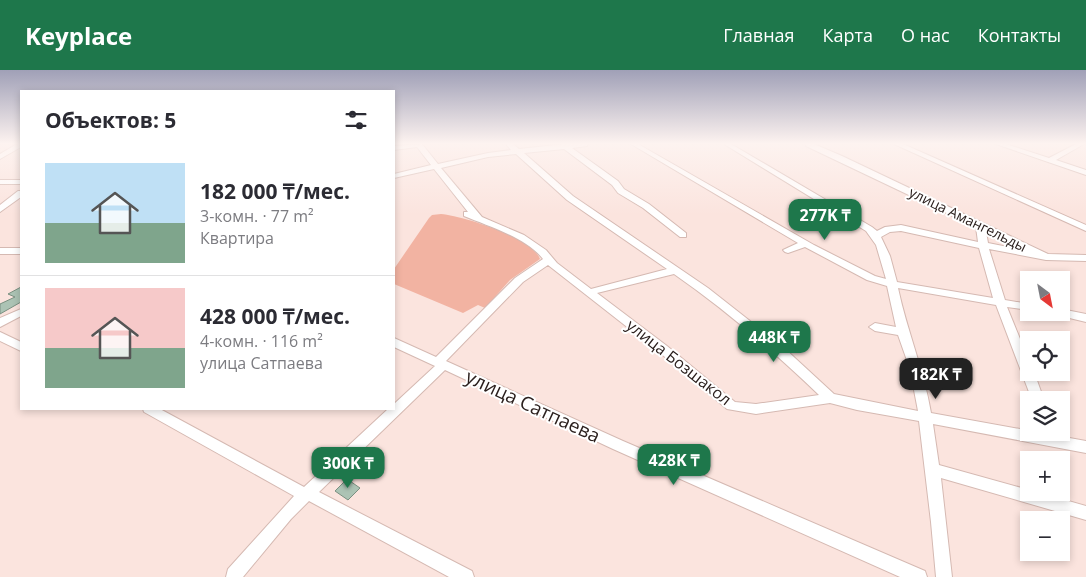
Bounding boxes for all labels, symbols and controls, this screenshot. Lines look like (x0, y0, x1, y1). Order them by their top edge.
text: Keyplace (25, 19, 132, 52)
text: Главная (723, 23, 795, 47)
text: Карта (823, 23, 873, 47)
text: О нас (901, 23, 950, 47)
text: Контакты (978, 23, 1061, 47)
text: Объектов: 5 (45, 106, 176, 134)
icon: filters (342, 106, 370, 134)
text: 182 000 ₸/мес. (200, 177, 350, 205)
street label: улица Амангельды (906, 182, 1030, 256)
icon: home (85, 183, 145, 243)
pin: 277K ₸ (784, 198, 866, 241)
text: 277K ₸ (800, 204, 850, 226)
text: 3-комн. · 77 m² (200, 205, 314, 227)
text: Квартира (200, 227, 274, 249)
north arrow (1020, 271, 1070, 321)
map controls (1020, 271, 1070, 561)
text: 428 000 ₸/мес. (200, 302, 350, 330)
icon: home (85, 308, 145, 368)
street label: улица Бозшакол (622, 314, 736, 410)
pin: 448K ₸ (733, 320, 815, 363)
text: 448K ₸ (749, 326, 799, 348)
text: 4-комн. · 116 m² (200, 330, 323, 352)
button: locate (1020, 331, 1070, 381)
text: улица Сатпаева (200, 352, 323, 374)
pin: 182K ₸ (895, 358, 977, 400)
street label: улица Сатпаева (461, 363, 605, 449)
text: 182K ₸ (911, 363, 961, 385)
button: layers (1020, 391, 1070, 441)
pin: 428K ₸ (633, 444, 715, 486)
pin: 300K ₸ (307, 446, 389, 489)
text: 428K ₸ (649, 449, 699, 471)
button: + (1020, 451, 1070, 501)
text: 300K ₸ (323, 452, 373, 474)
button: − (1020, 511, 1070, 561)

